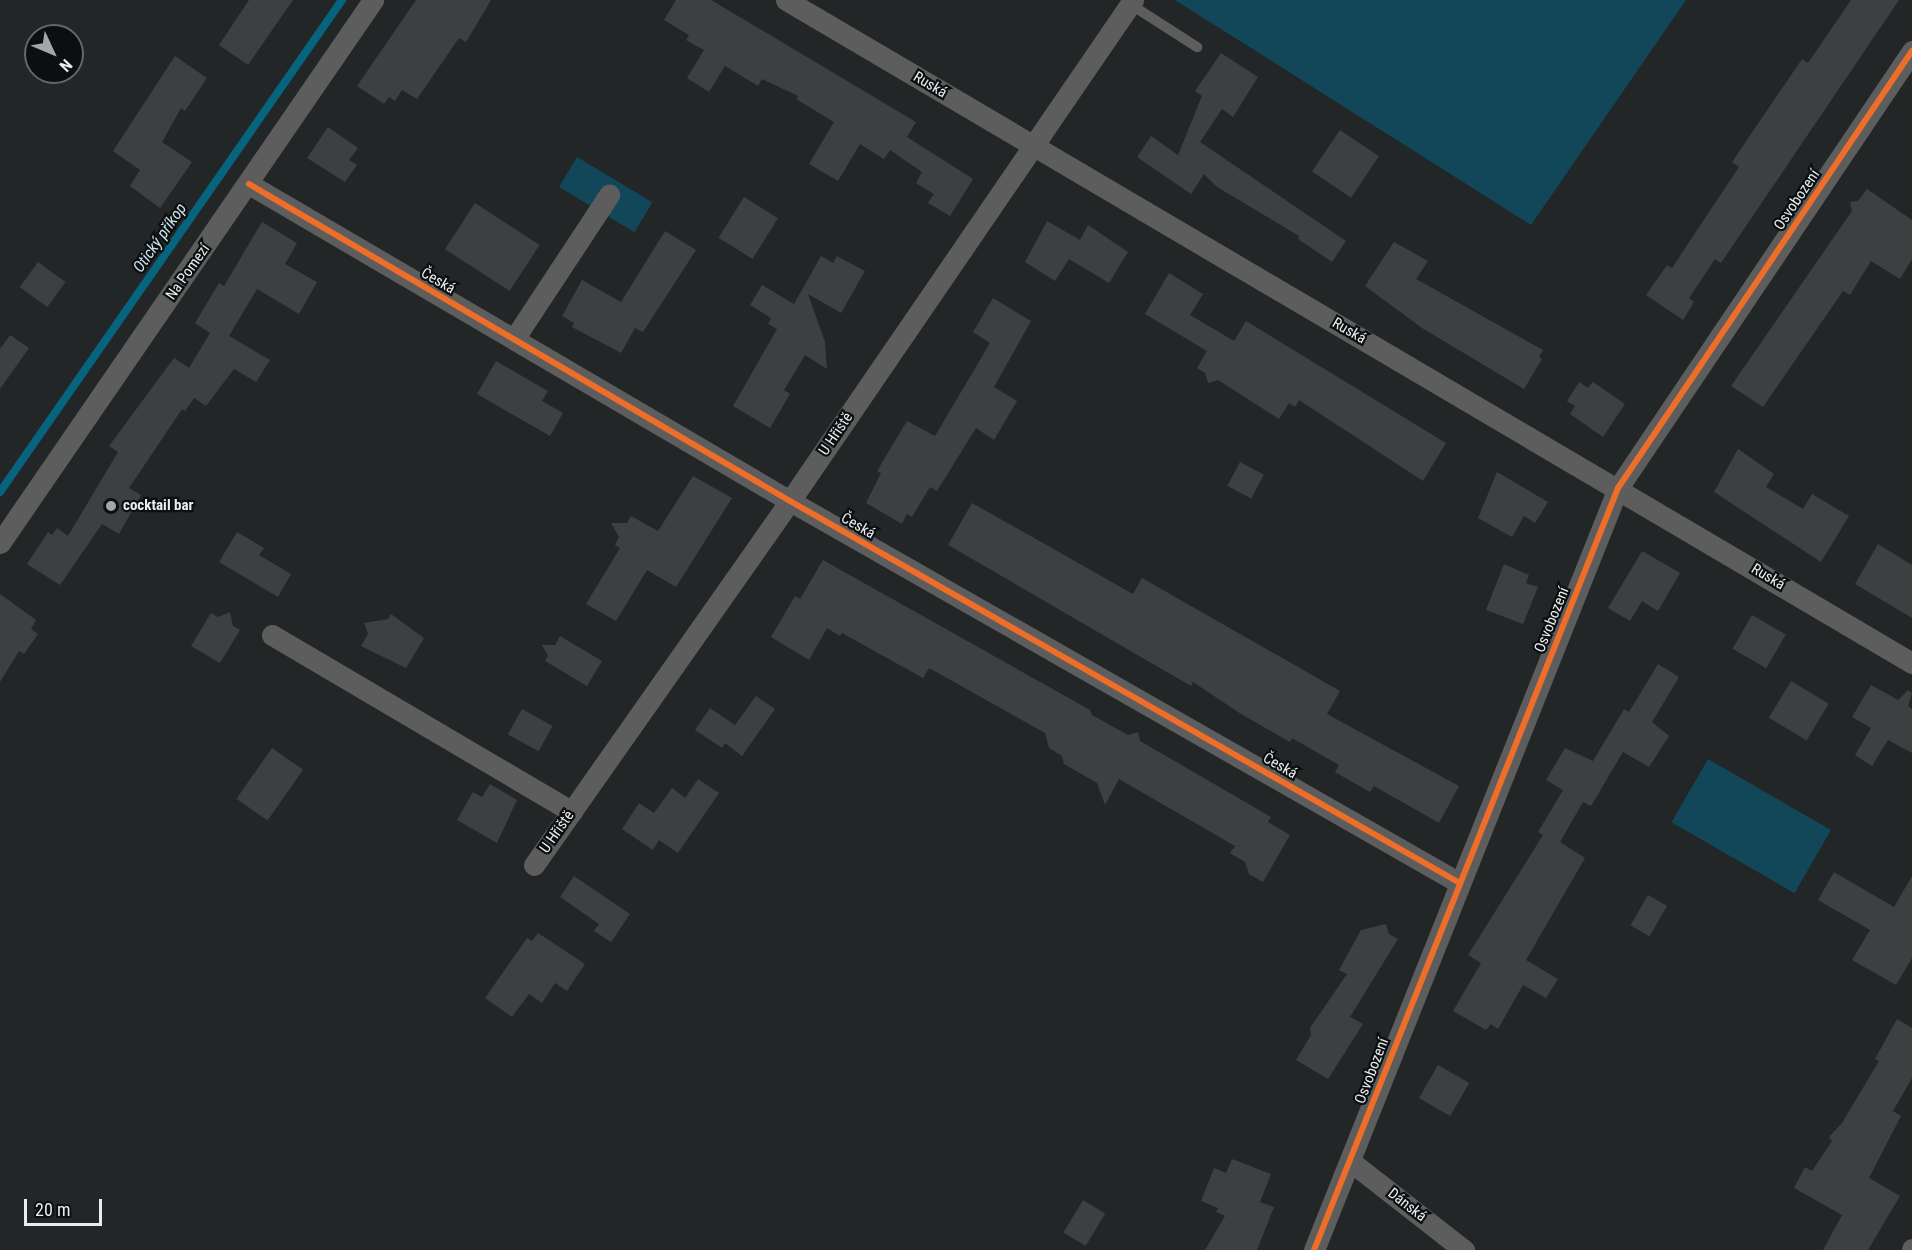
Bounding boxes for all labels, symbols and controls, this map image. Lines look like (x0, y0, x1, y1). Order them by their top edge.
north arrow (24, 24, 84, 84)
text: N (56, 55, 76, 76)
street label: Ruská (910, 68, 950, 102)
street label: Osvobození (1770, 166, 1824, 234)
water label: Otický příkop (129, 200, 191, 276)
street label: Na Pomezí (162, 241, 214, 303)
street label: Česká (418, 264, 458, 298)
street label: Ruská (1329, 314, 1369, 348)
street label: U Hřiště (815, 409, 857, 459)
place label: cocktail bar (123, 497, 194, 515)
marker: cocktail bar (104, 499, 118, 513)
street label: Česká (838, 509, 878, 543)
street label: Ruská (1748, 560, 1788, 594)
street label: Osvobození (1531, 585, 1573, 655)
street label: Česká (1260, 749, 1300, 783)
street label: U Hřiště (536, 807, 578, 857)
street label: Osvobození (1351, 1036, 1393, 1106)
street label: Dánská (1384, 1184, 1430, 1226)
scale bar (27, 1187, 105, 1225)
text: 20 m (35, 1199, 70, 1220)

